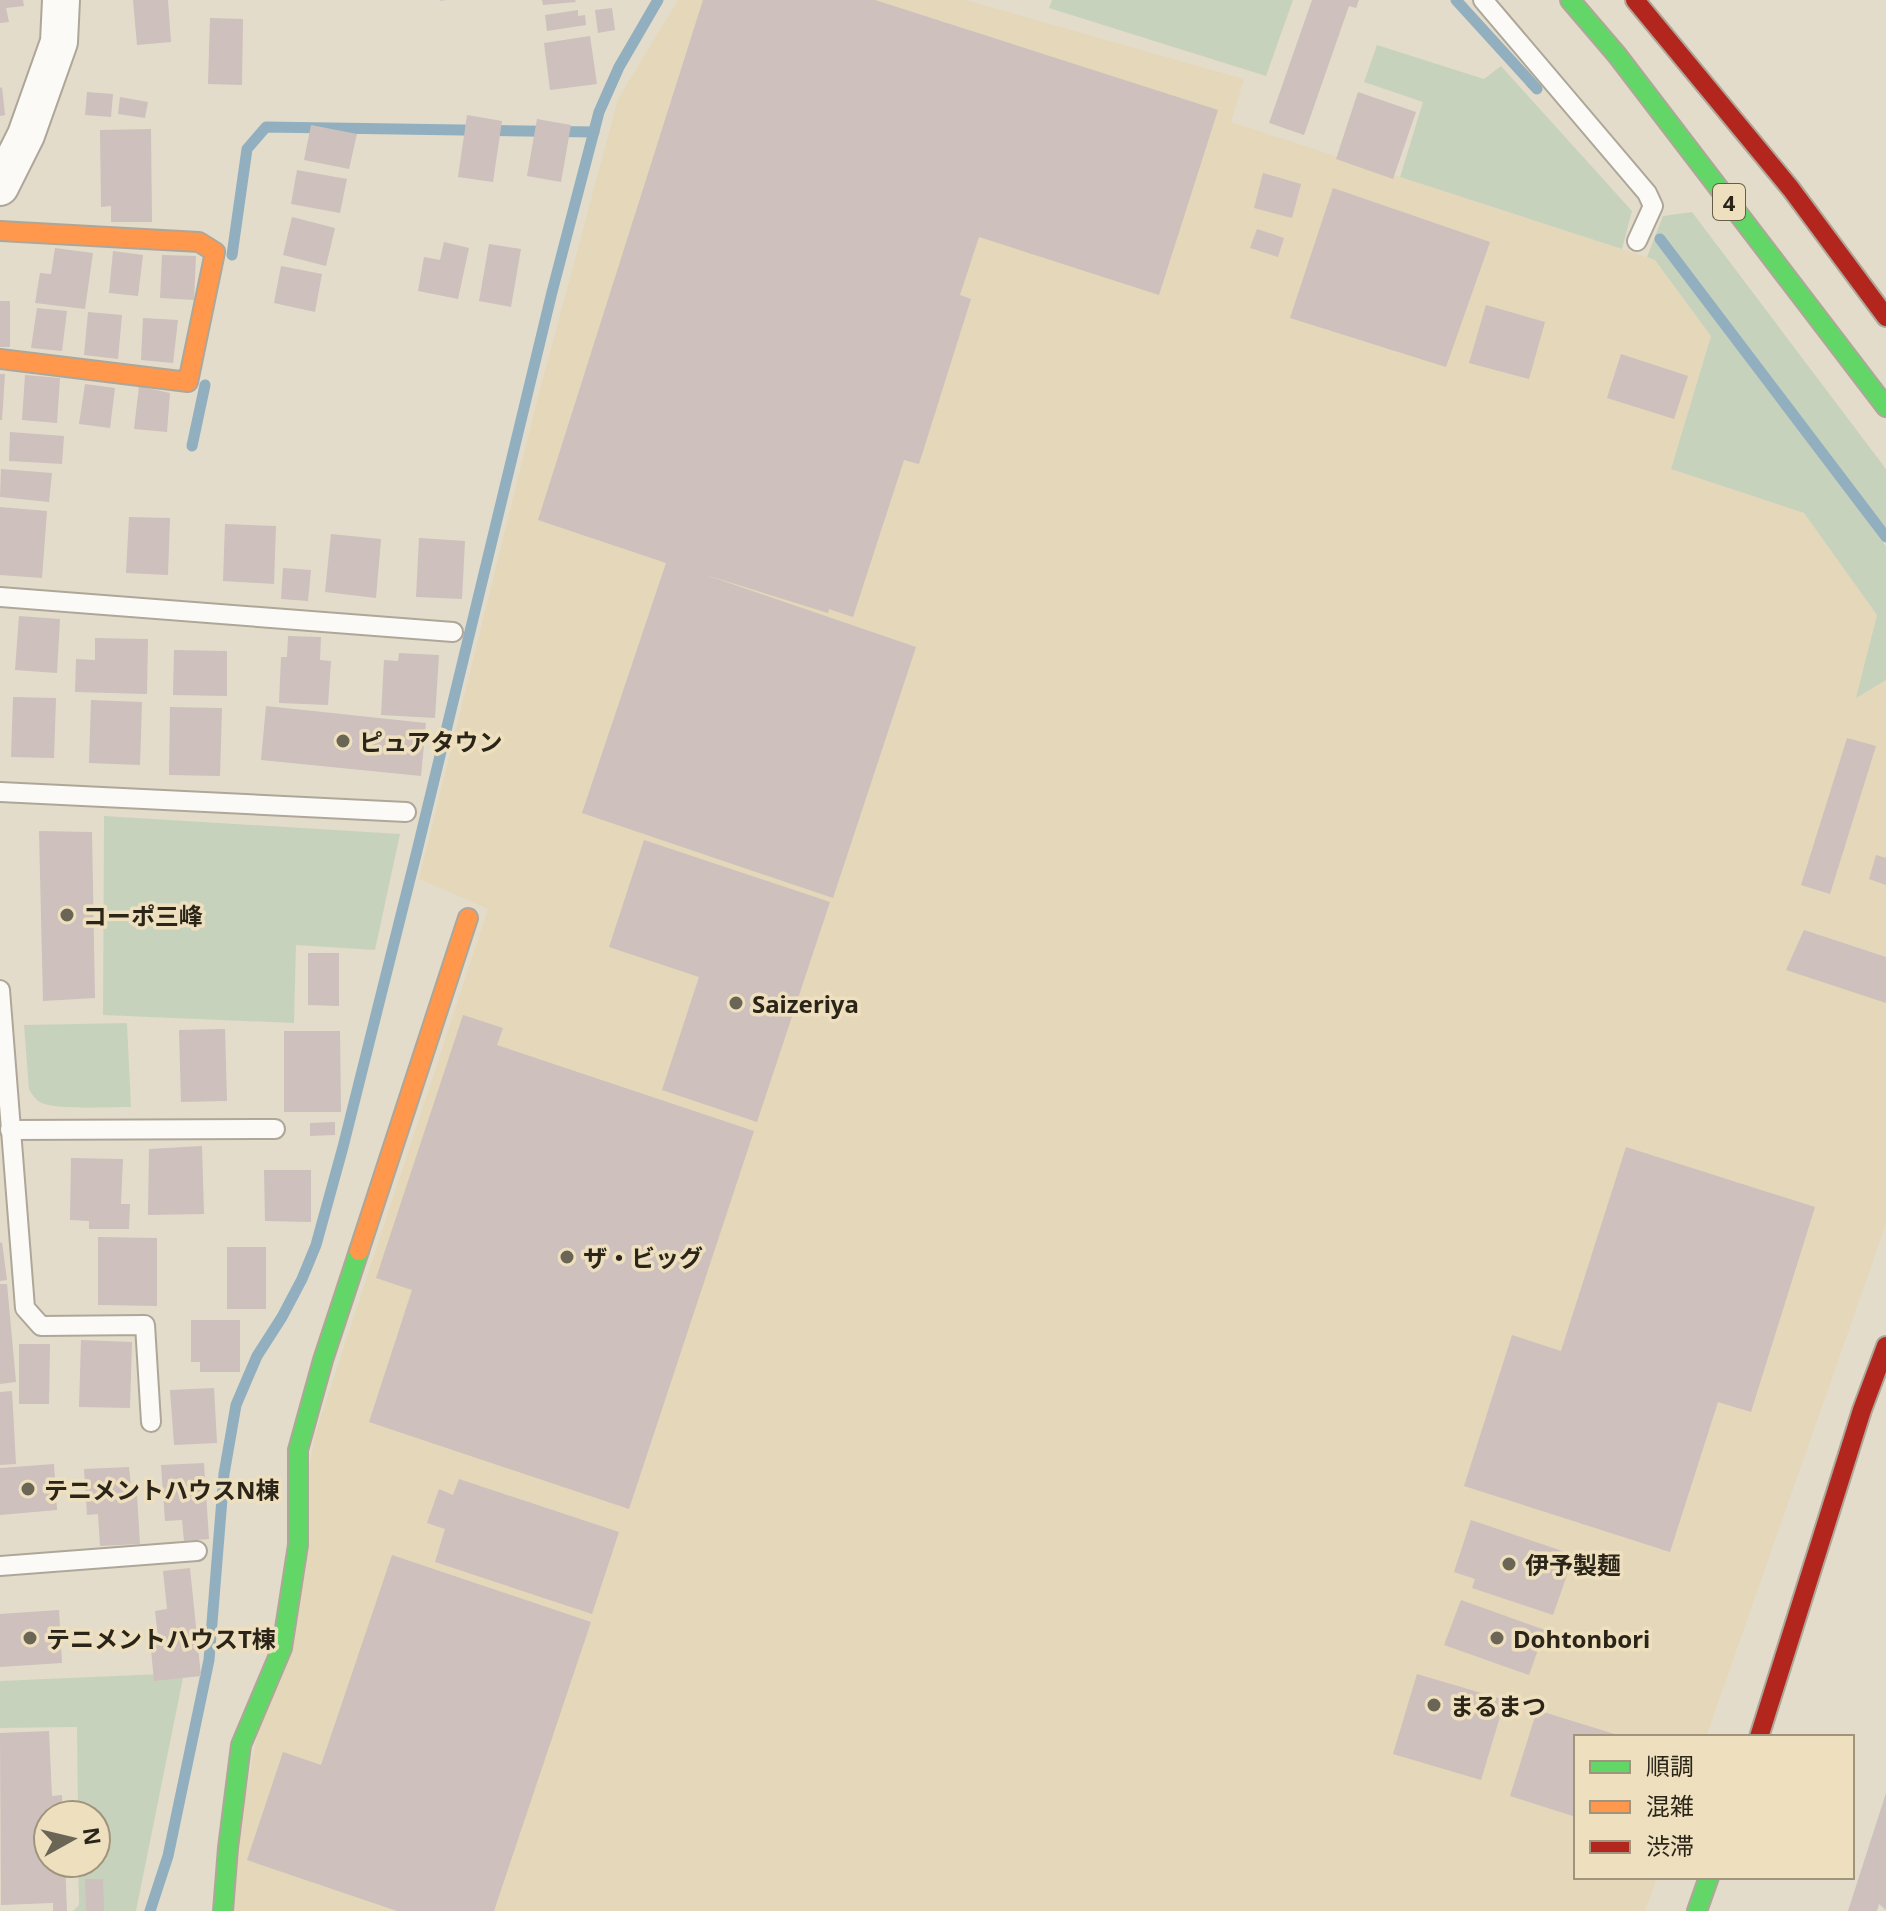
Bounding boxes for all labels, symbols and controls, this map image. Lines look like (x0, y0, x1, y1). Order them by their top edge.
road number: 4 (1713, 184, 1745, 220)
place label: ピュアタウン (359, 725, 503, 758)
marker: ピュアタウン (334, 732, 352, 750)
place label: コーポ三峰 (83, 899, 203, 932)
marker: コーポ三峰 (58, 906, 76, 924)
place label: Saizeriya (752, 987, 859, 1020)
marker: Saizeriya (727, 994, 745, 1012)
place label: ザ・ビッグ (583, 1241, 703, 1274)
marker: ザ・ビッグ (558, 1248, 576, 1266)
place label: テニメントハウスN棟 (44, 1473, 280, 1506)
marker: テニメントハウスN棟 (19, 1480, 37, 1498)
place label: 伊予製麺 (1525, 1548, 1621, 1581)
marker: 伊予製麺 (1500, 1555, 1518, 1573)
place label: テニメントハウスT棟 (46, 1622, 276, 1655)
place label: Dohtonbori (1513, 1622, 1650, 1655)
marker: テニメントハウスT棟 (21, 1629, 39, 1647)
marker: Dohtonbori (1488, 1629, 1506, 1647)
place label: まるまつ (1450, 1689, 1546, 1722)
marker: まるまつ (1425, 1696, 1443, 1714)
legend (1574, 1735, 1854, 1879)
text: 順調 (1646, 1749, 1694, 1782)
text: 混雑 (1646, 1789, 1694, 1822)
north arrow (32, 1799, 112, 1879)
text: N (77, 1825, 109, 1847)
text: 渋滞 (1646, 1829, 1694, 1862)

